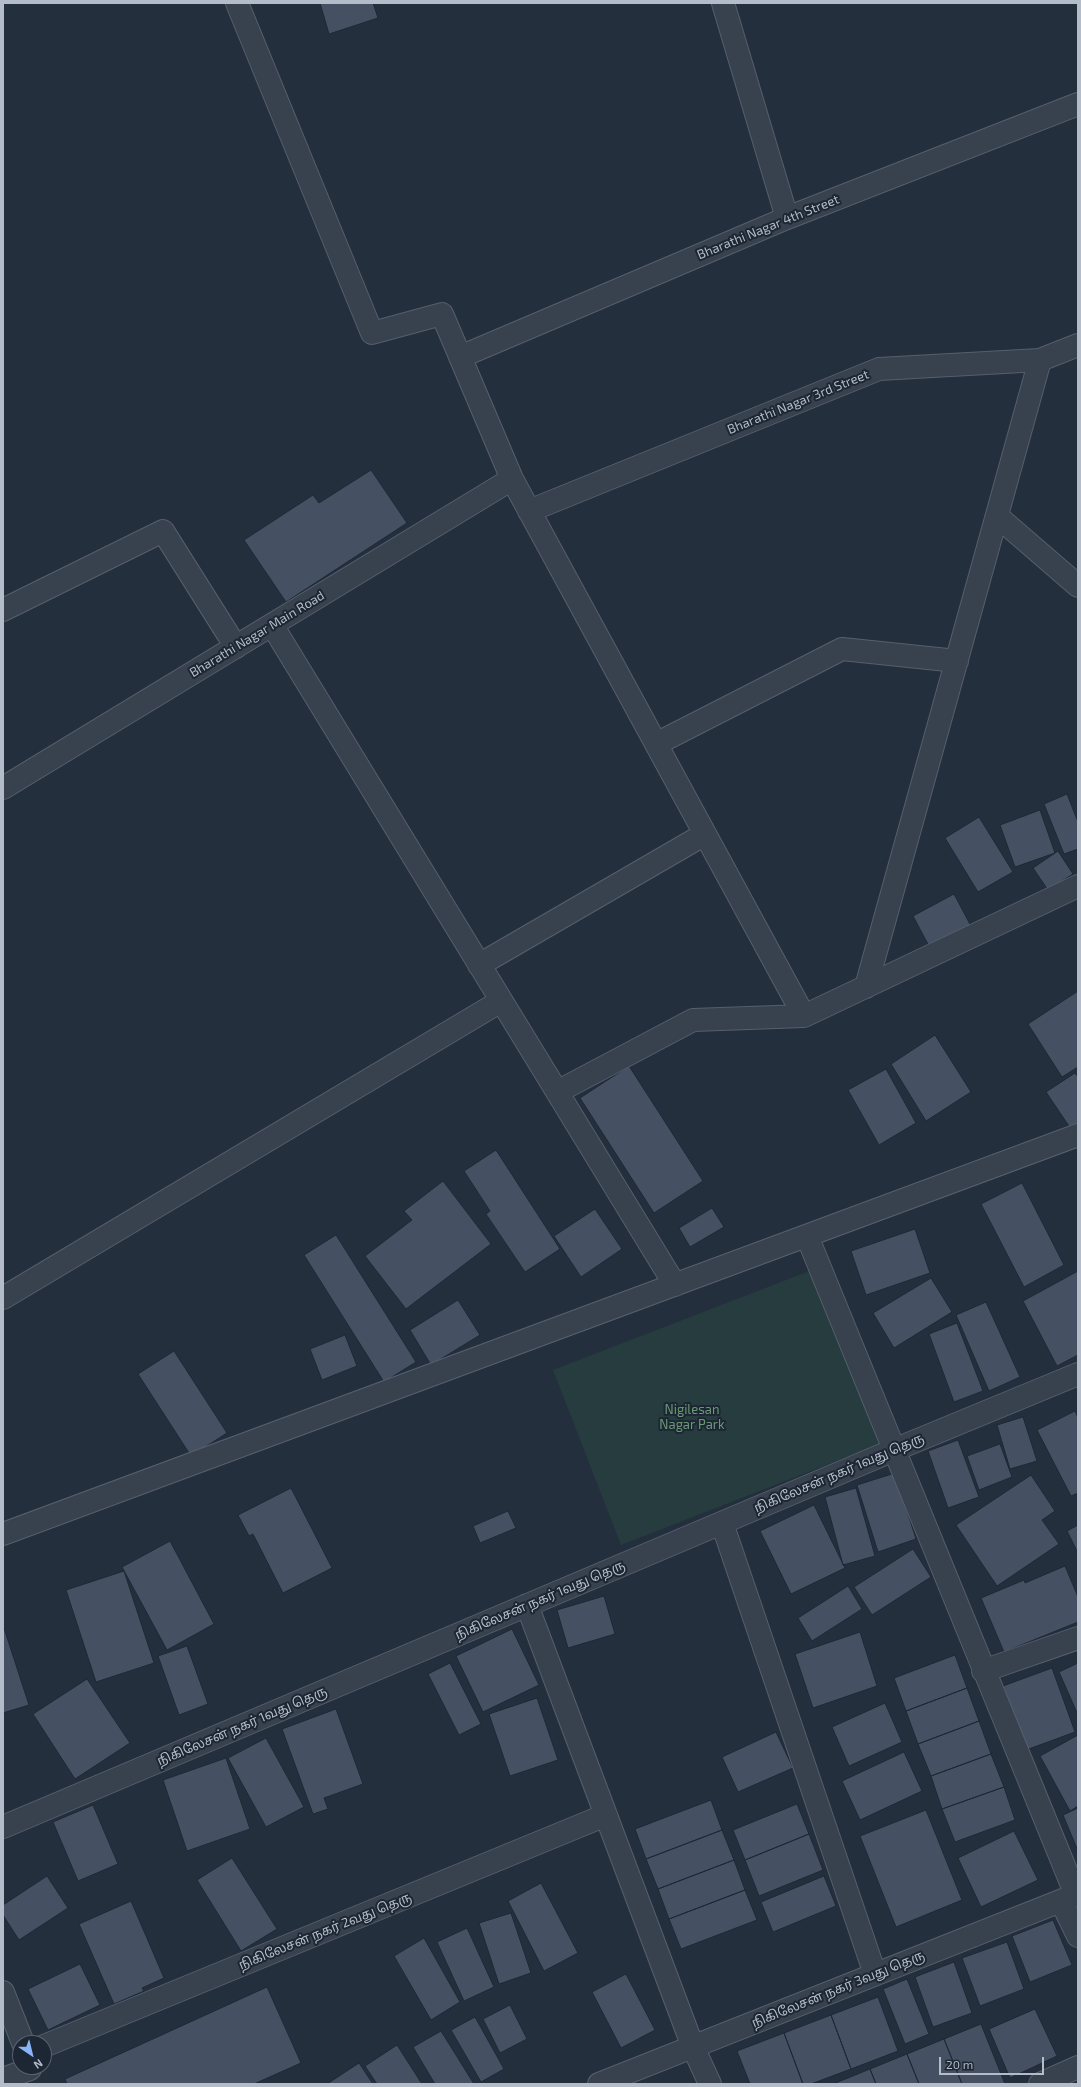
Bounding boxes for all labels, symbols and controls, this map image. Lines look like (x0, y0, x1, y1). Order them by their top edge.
street label: Bharathi Nagar 4th Street (695, 191, 841, 263)
street label: Bharathi Nagar 3rd Street (725, 366, 871, 438)
street label: Bharathi Nagar Main Road (187, 587, 327, 681)
park label: Nigilesan Nagar Park (659, 1402, 725, 1433)
street label: நிகிலேசன் நகர் 1வது தெரு (752, 1430, 926, 1516)
street label: நிகிலேசன் நகர் 1வது தெரு (453, 1557, 627, 1643)
street label: நிகிலேசன் நகர் 1வது தெரு (155, 1683, 329, 1769)
street label: நிகிலேசன் நகர் 2வது தெரு (236, 1889, 414, 1973)
street label: நிகிலேசன் நகர் 3வது தெரு (749, 1947, 927, 2031)
north arrow (12, 2035, 52, 2075)
scale bar (941, 2049, 1046, 2075)
text: N (32, 2057, 46, 2072)
text: 20 m (946, 2057, 973, 2071)

